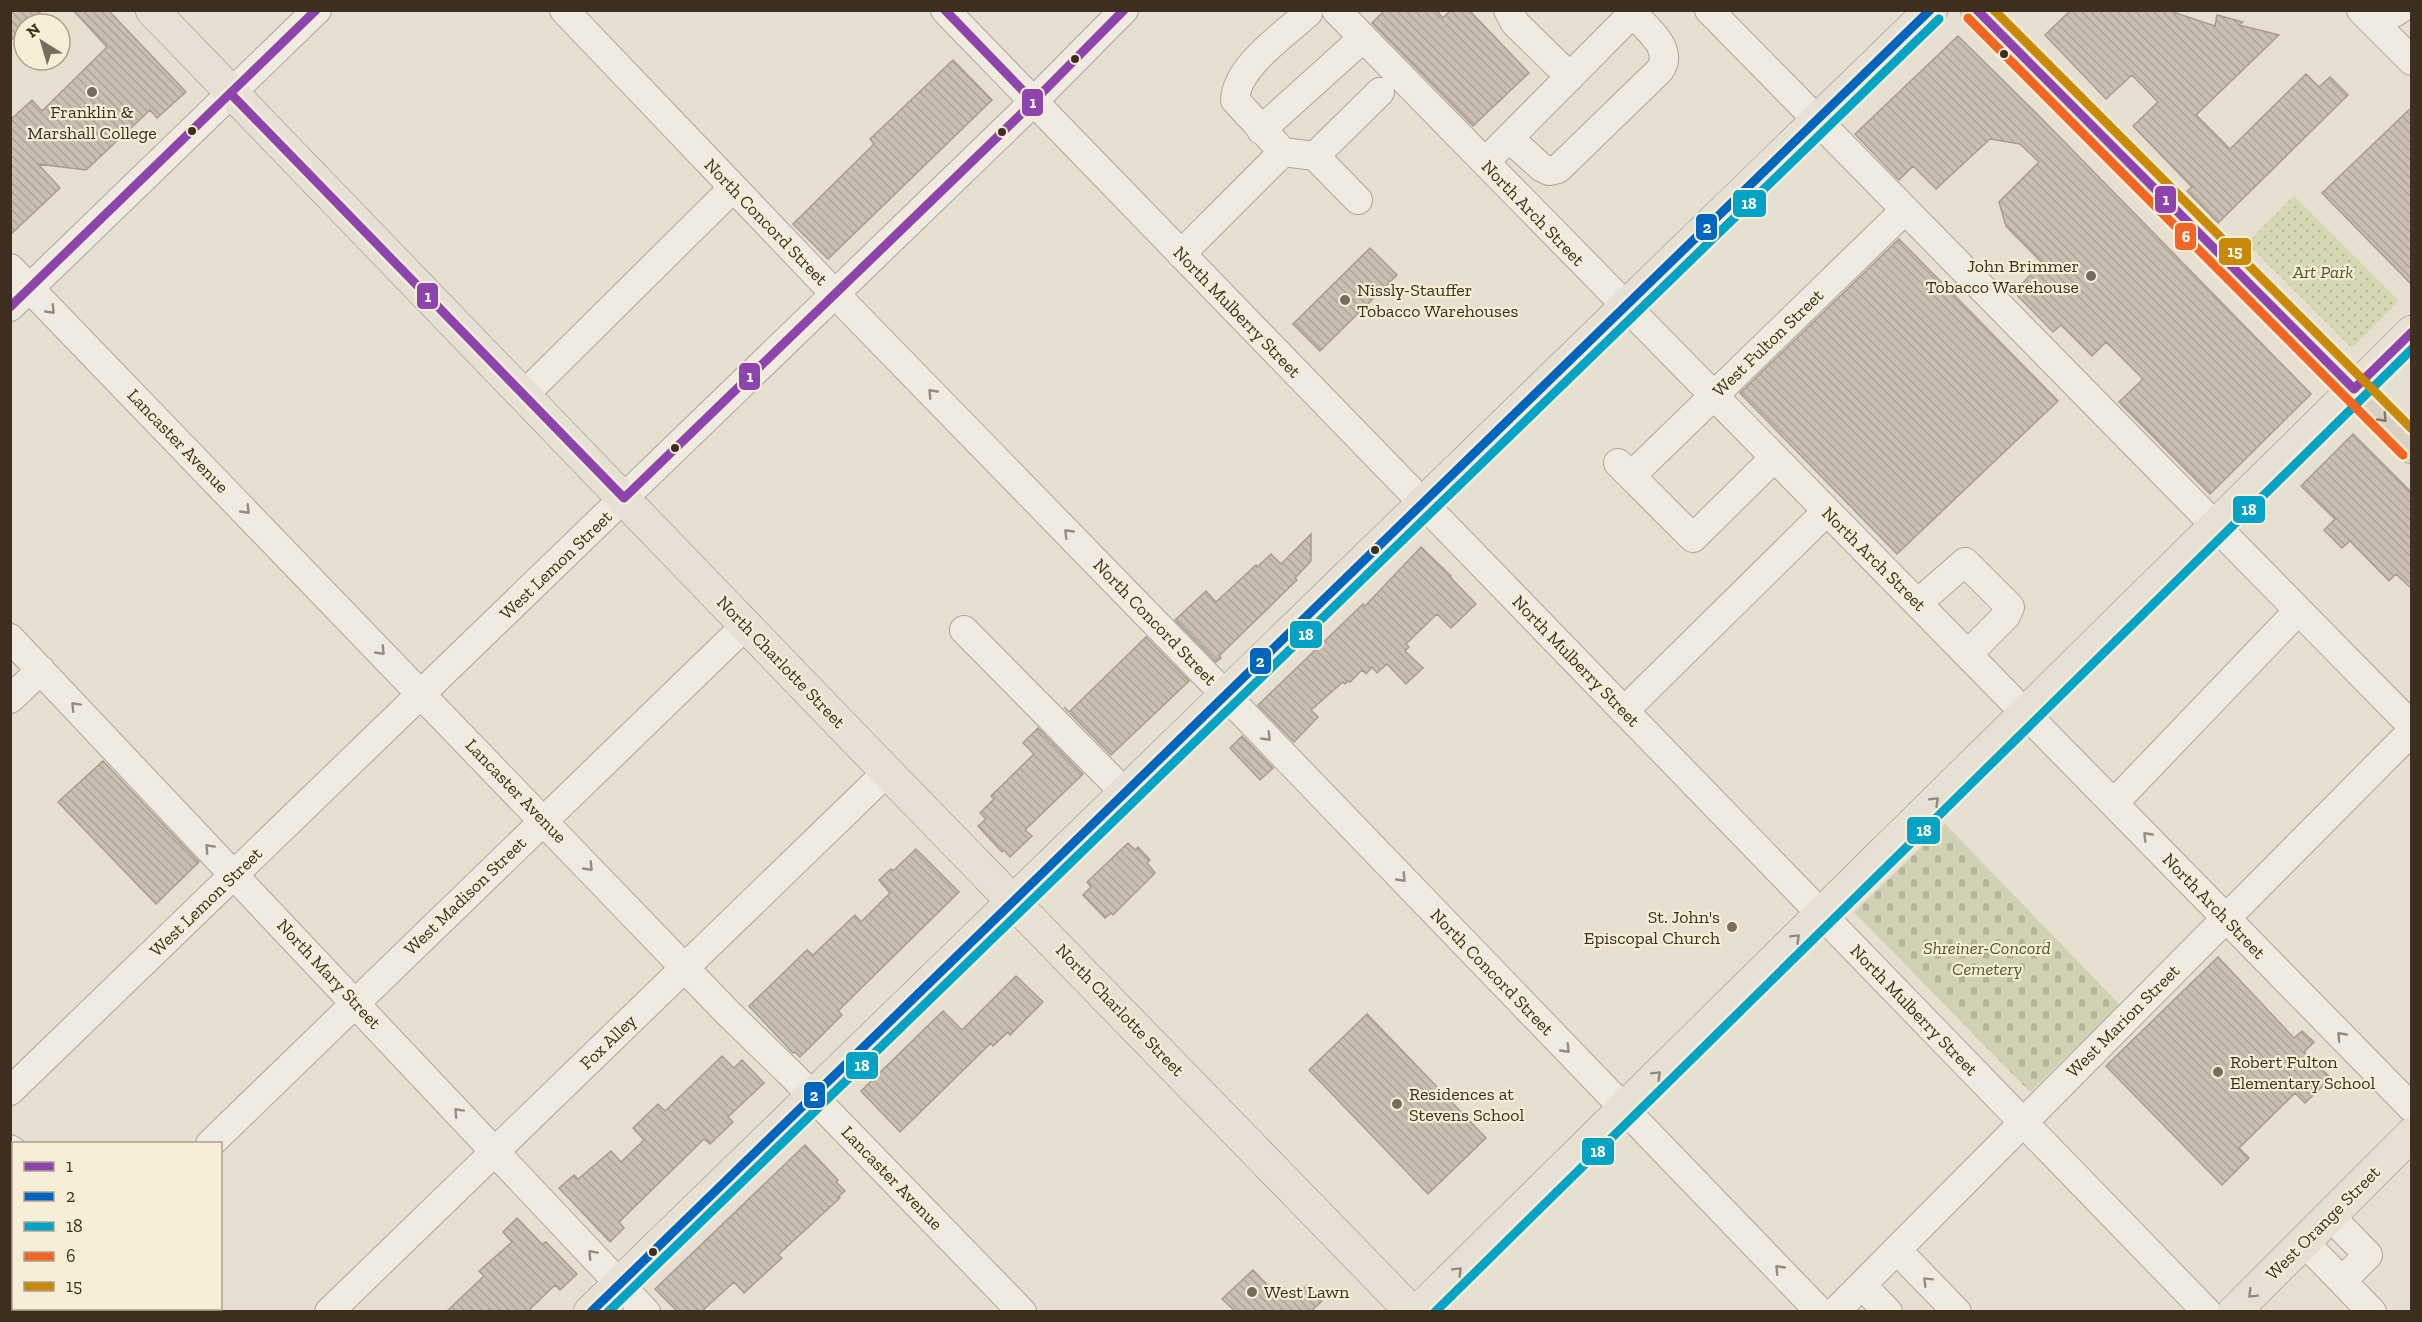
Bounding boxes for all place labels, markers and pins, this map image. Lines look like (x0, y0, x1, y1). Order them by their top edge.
unlabelled marker (1998, 48, 2010, 60)
unlabelled marker (1069, 53, 1081, 65)
marker: Franklin & Marshall College (85, 85, 99, 99)
place label: Franklin & Marshall College (27, 101, 157, 144)
unlabelled marker (186, 125, 198, 137)
unlabelled marker (996, 126, 1008, 138)
place label: John Brimmer Tobacco Warehouse (1926, 255, 2079, 298)
marker: John Brimmer Tobacco Warehouse (2084, 269, 2098, 283)
place label: Nissly-Stauffer Tobacco Warehouses (1357, 279, 1518, 322)
marker: Nissly-Stauffer Tobacco Warehouses (1338, 293, 1352, 307)
unlabelled marker (669, 442, 681, 454)
unlabelled marker (1369, 544, 1381, 556)
place label: St. John's Episcopal Church (1584, 906, 1720, 949)
marker: St. John's Episcopal Church (1725, 920, 1739, 934)
place label: Robert Fulton Elementary School (2230, 1051, 2375, 1094)
marker: Robert Fulton Elementary School (2211, 1065, 2225, 1079)
place label: Residences at Stevens School (1409, 1083, 1524, 1126)
marker: Residences at Stevens School (1390, 1097, 1404, 1111)
unlabelled marker (647, 1246, 659, 1258)
place label: West Lawn (1264, 1281, 1350, 1303)
marker: West Lawn (1245, 1285, 1259, 1299)

